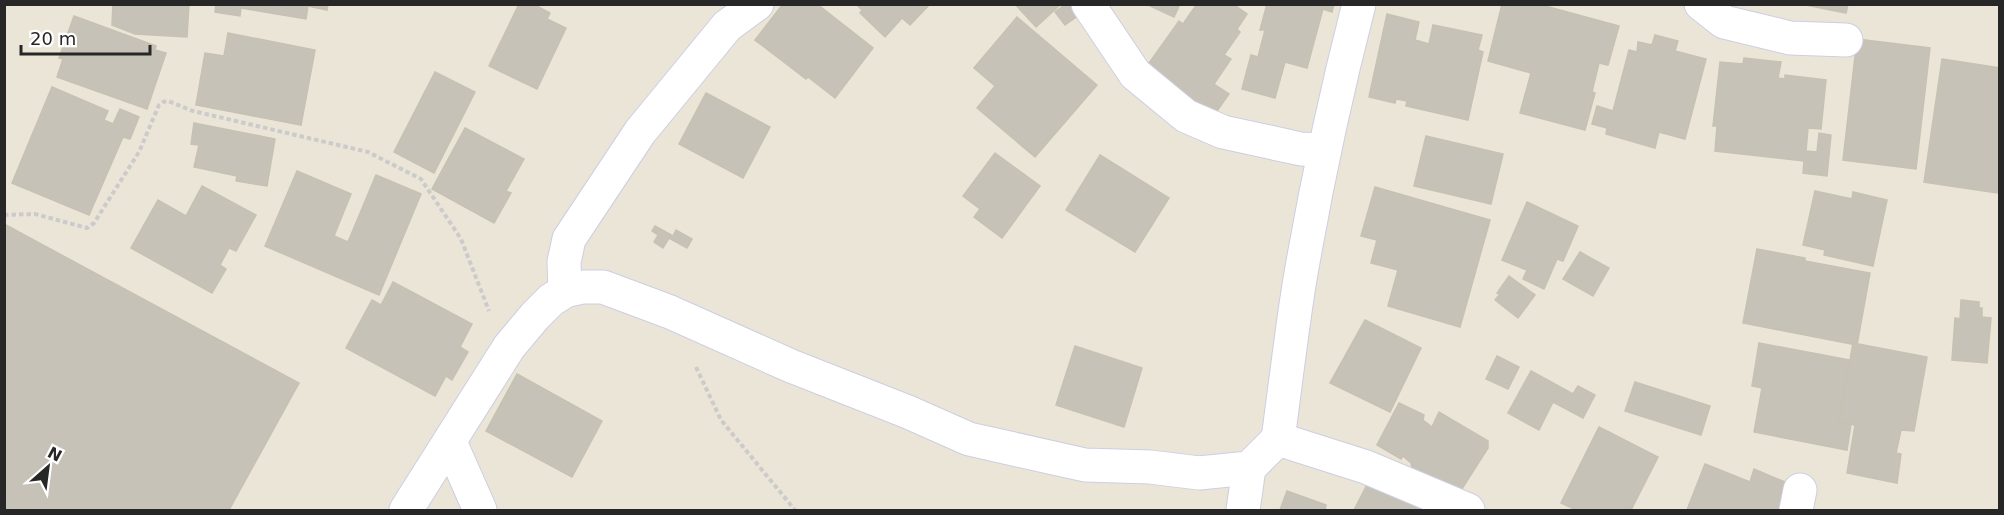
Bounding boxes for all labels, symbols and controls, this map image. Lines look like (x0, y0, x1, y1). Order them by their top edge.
scale bar (21, 18, 150, 56)
text: 20 m (30, 28, 76, 49)
north arrow (18, 437, 78, 497)
text: N (44, 443, 65, 466)

